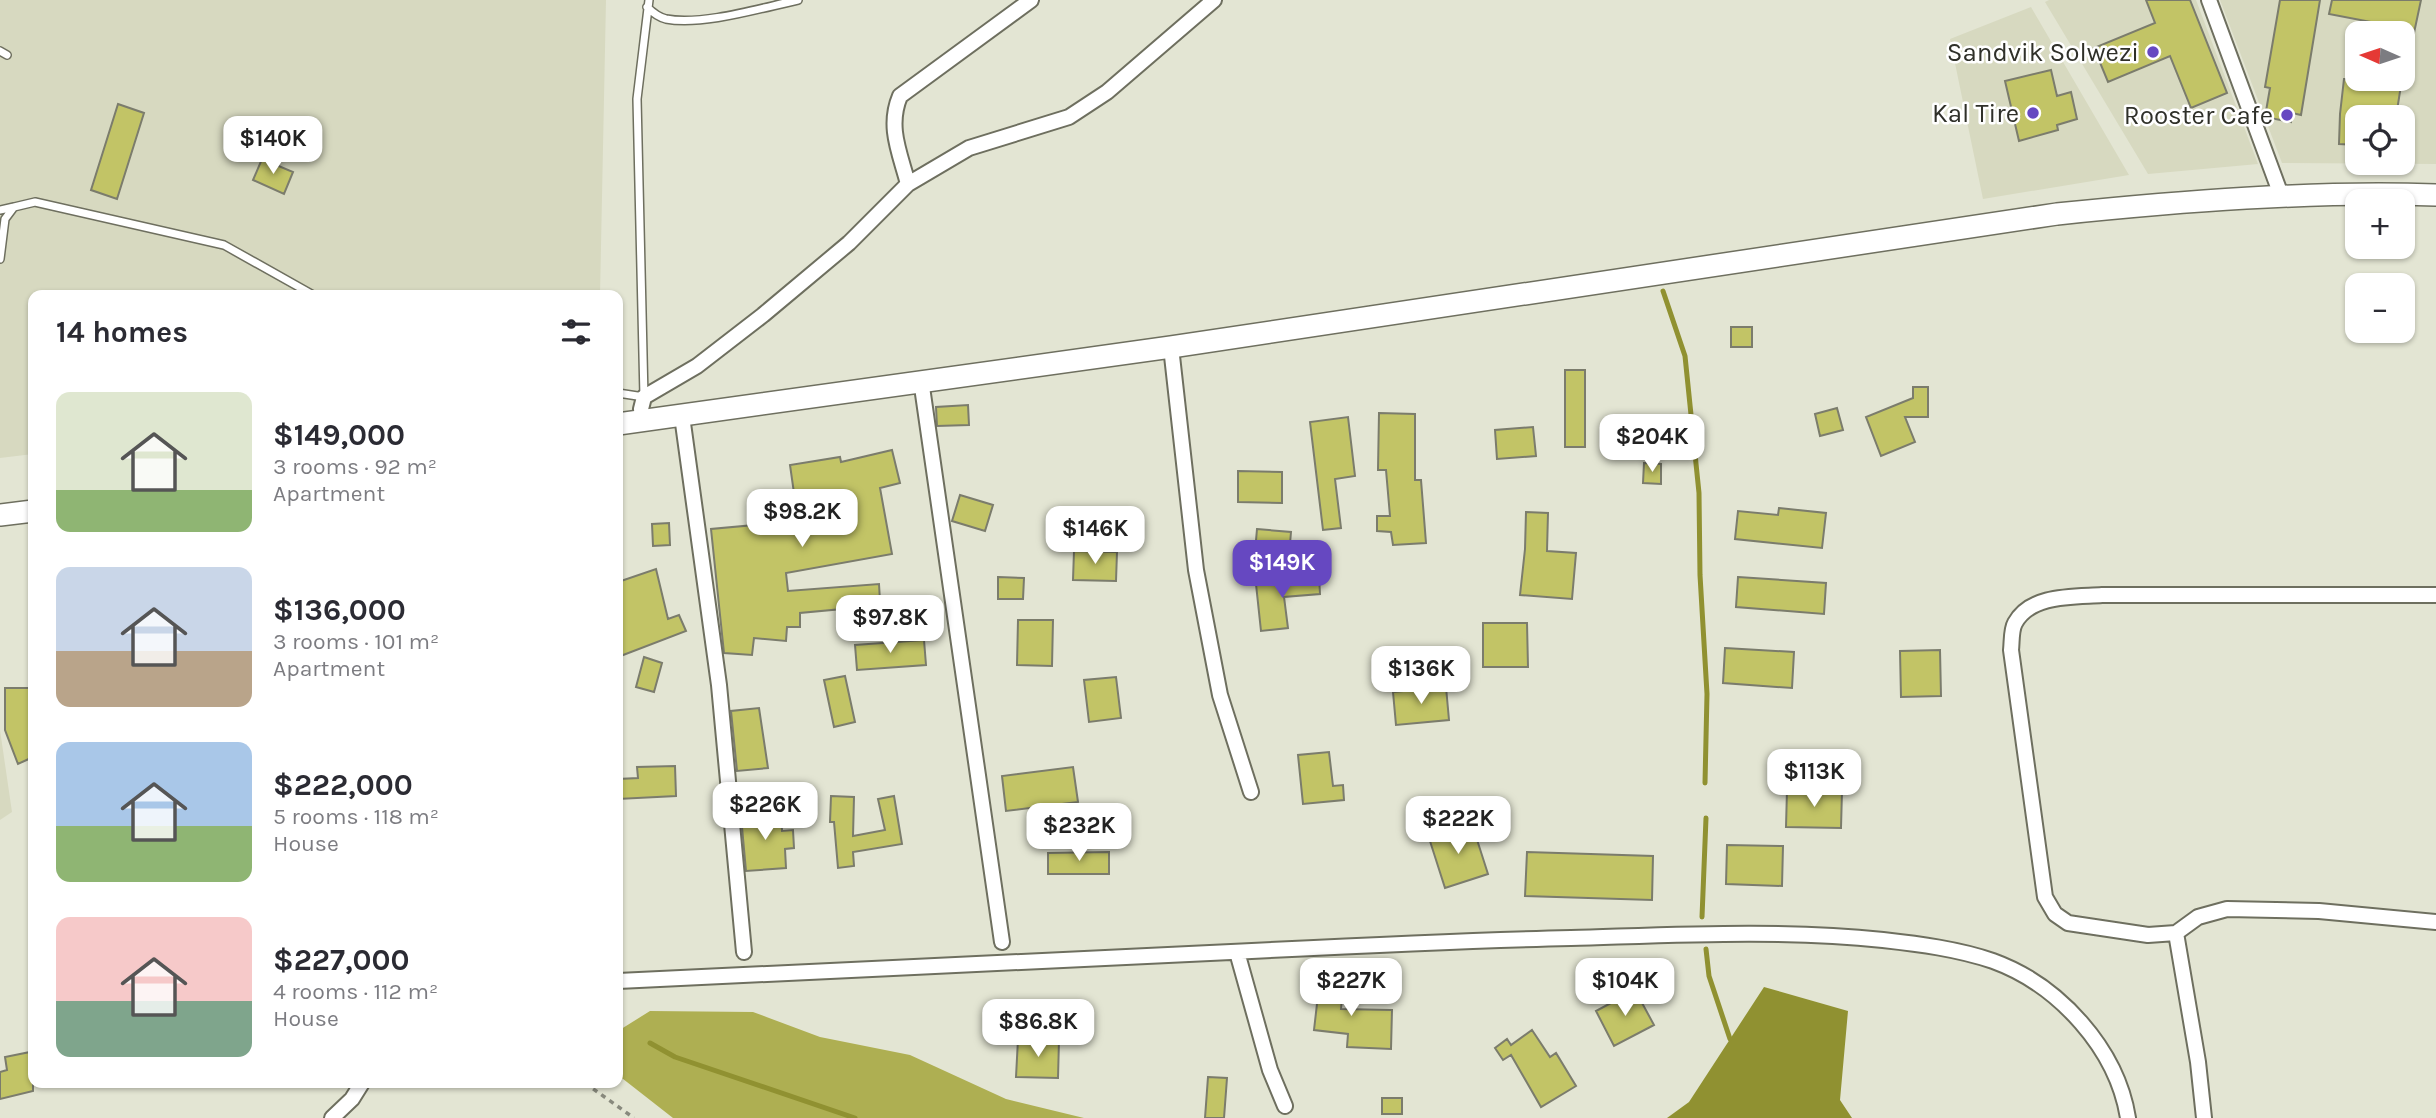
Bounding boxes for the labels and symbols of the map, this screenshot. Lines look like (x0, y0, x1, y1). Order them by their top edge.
north arrow (2345, 21, 2415, 91)
place label: Sandvik Solwezi (1947, 37, 2139, 68)
marker: Sandvik Solwezi (2145, 44, 2161, 60)
place label: Kal Tire (1932, 98, 2019, 129)
place label: Rooster Cafe (2124, 100, 2273, 131)
marker: Kal Tire (2025, 105, 2041, 121)
marker: Rooster Cafe (2279, 107, 2295, 123)
pin: $140K (224, 116, 322, 176)
pin: $204K (1603, 414, 1701, 474)
pin: $98.2K (745, 490, 859, 549)
pin: $146K (1046, 506, 1144, 566)
pin: $149K (1233, 540, 1331, 600)
pin: $97.8K (833, 596, 947, 655)
pin: $136K (1372, 646, 1470, 706)
pin: $113K (1765, 750, 1863, 809)
pin: $226K (716, 782, 814, 842)
pin: $222K (1409, 796, 1507, 856)
pin: $232K (1030, 804, 1128, 863)
pin: $227K (1302, 958, 1400, 1018)
pin: $104K (1576, 958, 1674, 1018)
pin: $86.8K (981, 1000, 1095, 1059)

